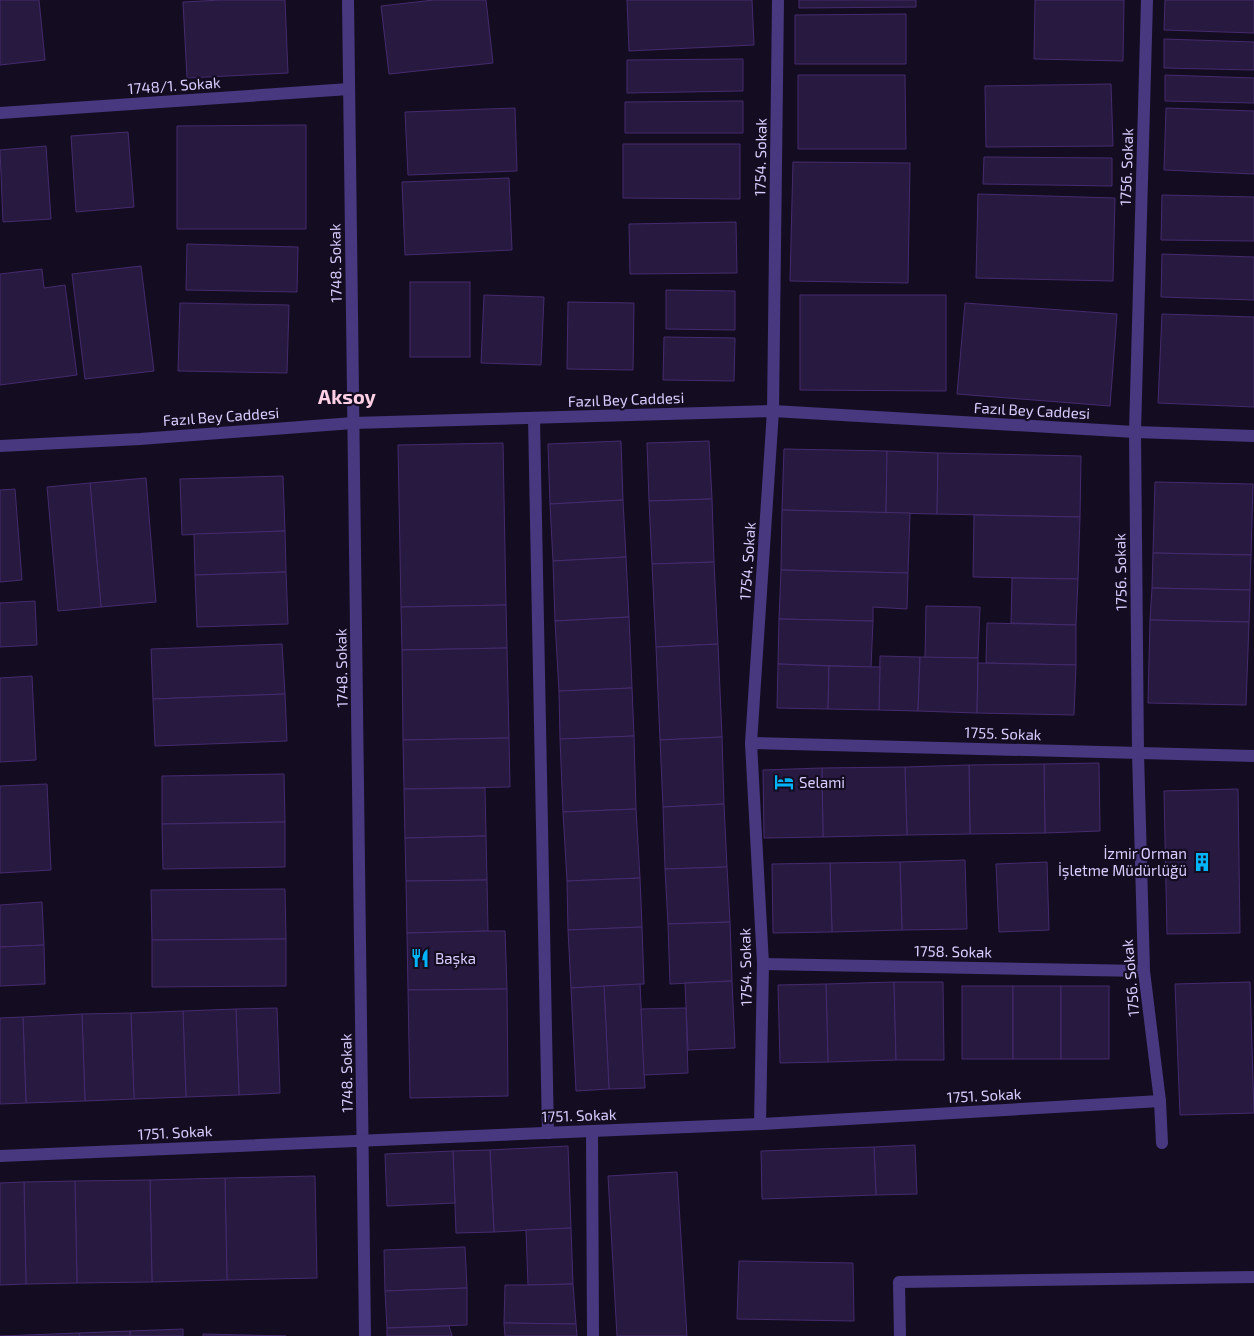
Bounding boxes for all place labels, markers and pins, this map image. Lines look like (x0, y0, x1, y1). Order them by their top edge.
hotel icon: Selami (773, 771, 795, 793)
place label: Selami (799, 773, 845, 791)
place label: İzmir Orman İşletme Müdürlüğü (1058, 844, 1187, 880)
building icon: İzmir Orman İşletme Müdürlüğü (1191, 851, 1213, 873)
restaurant icon: Başka (409, 947, 431, 969)
place label: Başka (435, 949, 476, 968)

